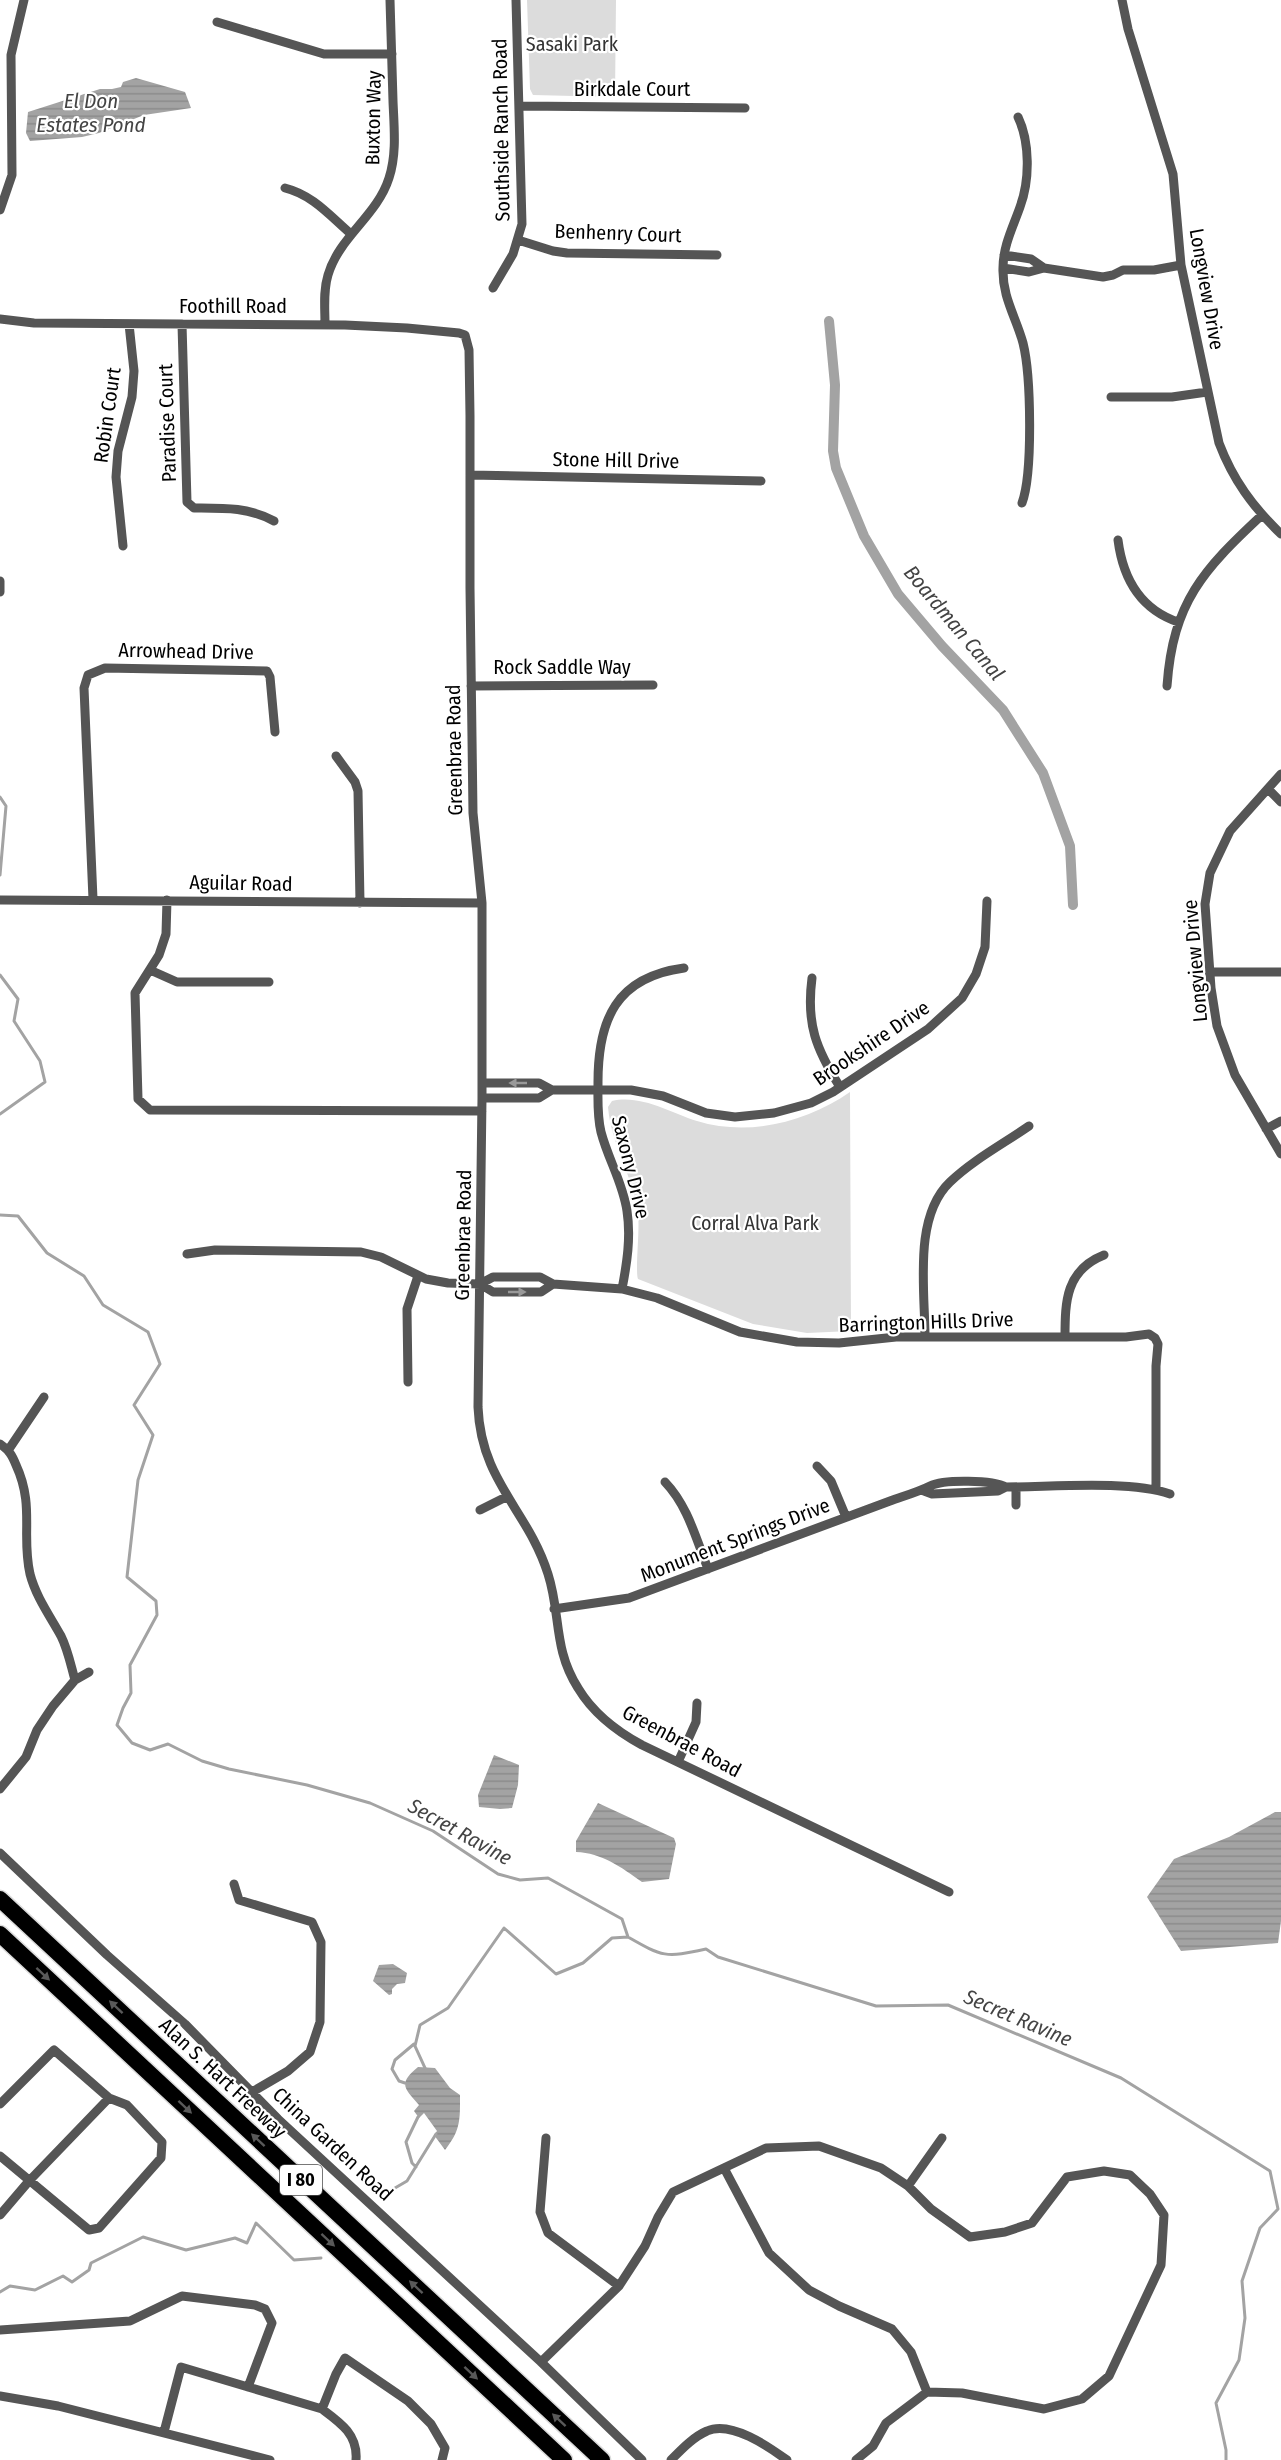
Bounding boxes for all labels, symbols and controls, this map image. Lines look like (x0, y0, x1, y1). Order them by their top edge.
park label: Sasaki Park (526, 32, 619, 56)
street label: Southside Ranch Road (487, 38, 515, 222)
street label: Buxton Way (360, 70, 386, 166)
street label: Birkdale Court (574, 77, 691, 101)
water label: El Don Estates Pond (36, 88, 146, 138)
street label: Benhenry Court (554, 219, 682, 247)
street label: Longview Drive (1185, 226, 1229, 352)
street label: Foothill Road (179, 294, 287, 318)
street label: Paradise Court (153, 363, 181, 483)
street label: Robin Court (88, 365, 126, 464)
street label: Stone Hill Drive (553, 447, 679, 473)
water label: Boardman Canal (898, 560, 1010, 686)
street label: Arrowhead Drive (118, 638, 254, 664)
street label: Rock Saddle Way (493, 655, 631, 679)
street label: Greenbrae Road (441, 684, 467, 816)
street label: Aguilar Road (189, 870, 293, 896)
street label: Longview Drive (1178, 899, 1212, 1023)
street label: Brookshire Drive (808, 995, 934, 1091)
one-way arrow (509, 1078, 528, 1088)
street label: Saxony Drive (607, 1113, 655, 1221)
street label: Greenbrae Road (450, 1169, 476, 1301)
park label: Corral Alva Park (691, 1211, 819, 1235)
one-way arrow (507, 1287, 526, 1297)
street label: Barrington Hills Drive (838, 1307, 1014, 1337)
street label: Monument Springs Drive (637, 1493, 833, 1587)
street label: Greenbrae Road (619, 1700, 745, 1782)
water label: Secret Ravine (403, 1792, 517, 1871)
one-way arrow (35, 1967, 50, 1981)
water label: Secret Ravine (959, 1983, 1076, 2052)
one-way arrow (108, 2000, 123, 2014)
street label: Alan S. Hart Freeway (154, 2013, 292, 2143)
street label: China Garden Road (268, 2082, 398, 2206)
one-way arrow (178, 2100, 193, 2114)
one-way arrow (251, 2133, 266, 2147)
road number: I 80 (280, 2165, 322, 2195)
one-way arrow (320, 2233, 335, 2246)
one-way arrow (409, 2280, 424, 2294)
one-way arrow (463, 2366, 478, 2379)
one-way arrow (551, 2413, 566, 2427)

